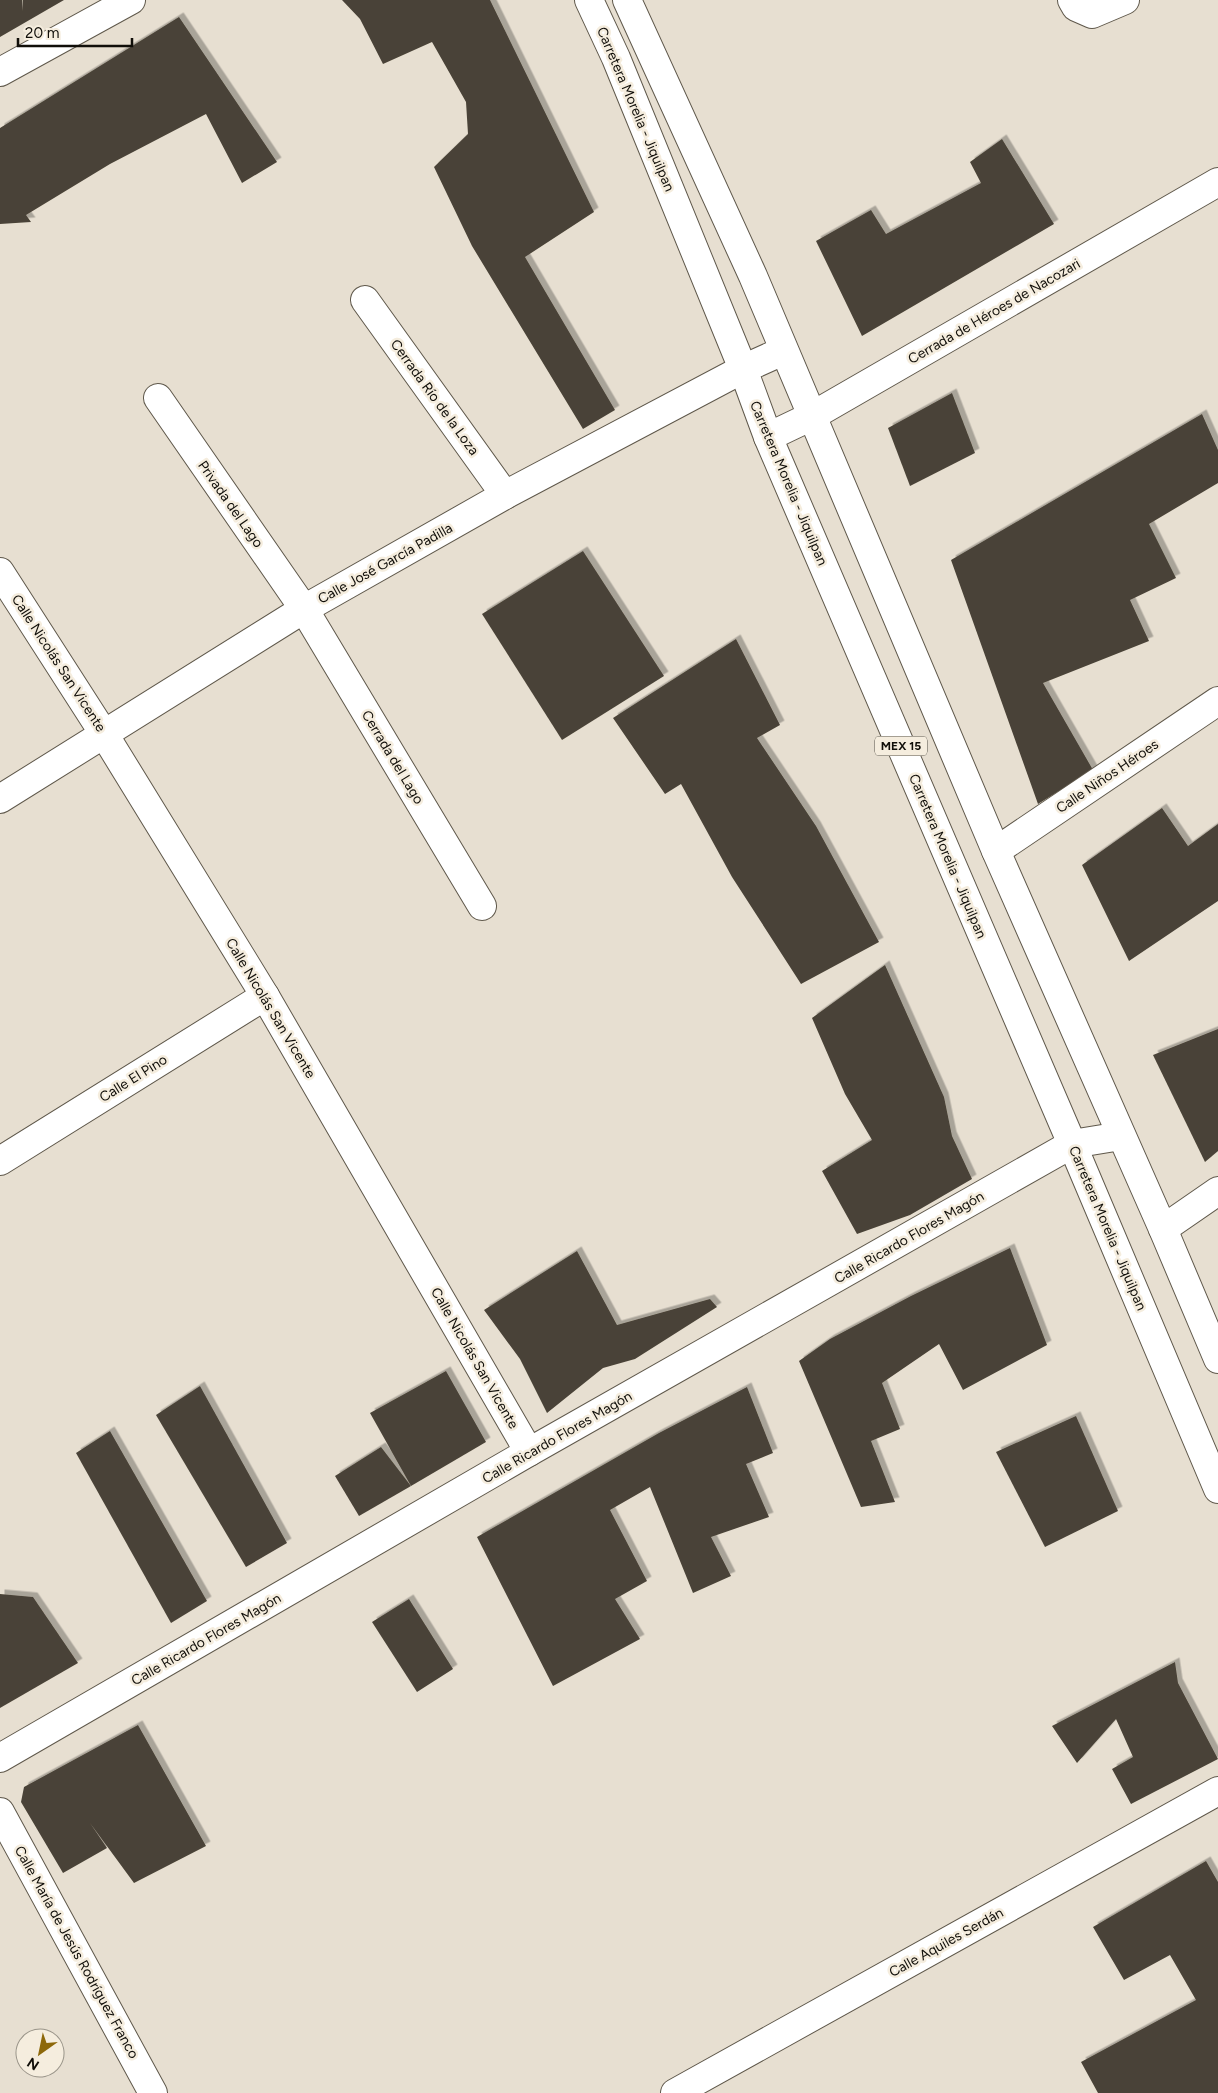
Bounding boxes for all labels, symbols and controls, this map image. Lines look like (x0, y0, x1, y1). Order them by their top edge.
scale bar (18, 15, 131, 47)
text: 20 m (25, 24, 59, 42)
street label: Carretera Morelia - Jiquilpan (593, 24, 678, 194)
street label: Cerrada de Héroes de Nacozari (905, 255, 1083, 368)
street label: Cerrada Río de la Loza (387, 336, 482, 459)
street label: Carretera Morelia - Jiquilpan (746, 398, 831, 568)
street label: Privada del Lago (194, 458, 267, 551)
street label: Calle José García Padilla (315, 519, 456, 608)
street label: Calle Nicolás San Vicente (8, 591, 110, 735)
street label: Cerrada del Lago (358, 707, 427, 807)
road number: MEX 15 (875, 736, 927, 756)
street label: Calle Niños Héroes (1053, 736, 1162, 817)
street label: Carretera Morelia - Jiquilpan (905, 771, 990, 941)
street label: Calle Nicolás San Vicente (222, 935, 319, 1082)
street label: Calle El Pino (96, 1051, 170, 1106)
street label: Carretera Morelia - Jiquilpan (1065, 1143, 1150, 1313)
street label: Calle Ricardo Flores Magón (831, 1187, 987, 1287)
street label: Calle Nicolás San Vicente (427, 1285, 522, 1432)
street label: Calle Ricardo Flores Magón (479, 1387, 635, 1487)
street label: Calle Ricardo Flores Magón (128, 1589, 284, 1689)
street label: Calle María de Jesús Rodríguez Franco (11, 1843, 142, 2062)
street label: Calle Aquiles Serdán (886, 1904, 1006, 1981)
north arrow (15, 2028, 65, 2078)
text: N (24, 2053, 42, 2074)

